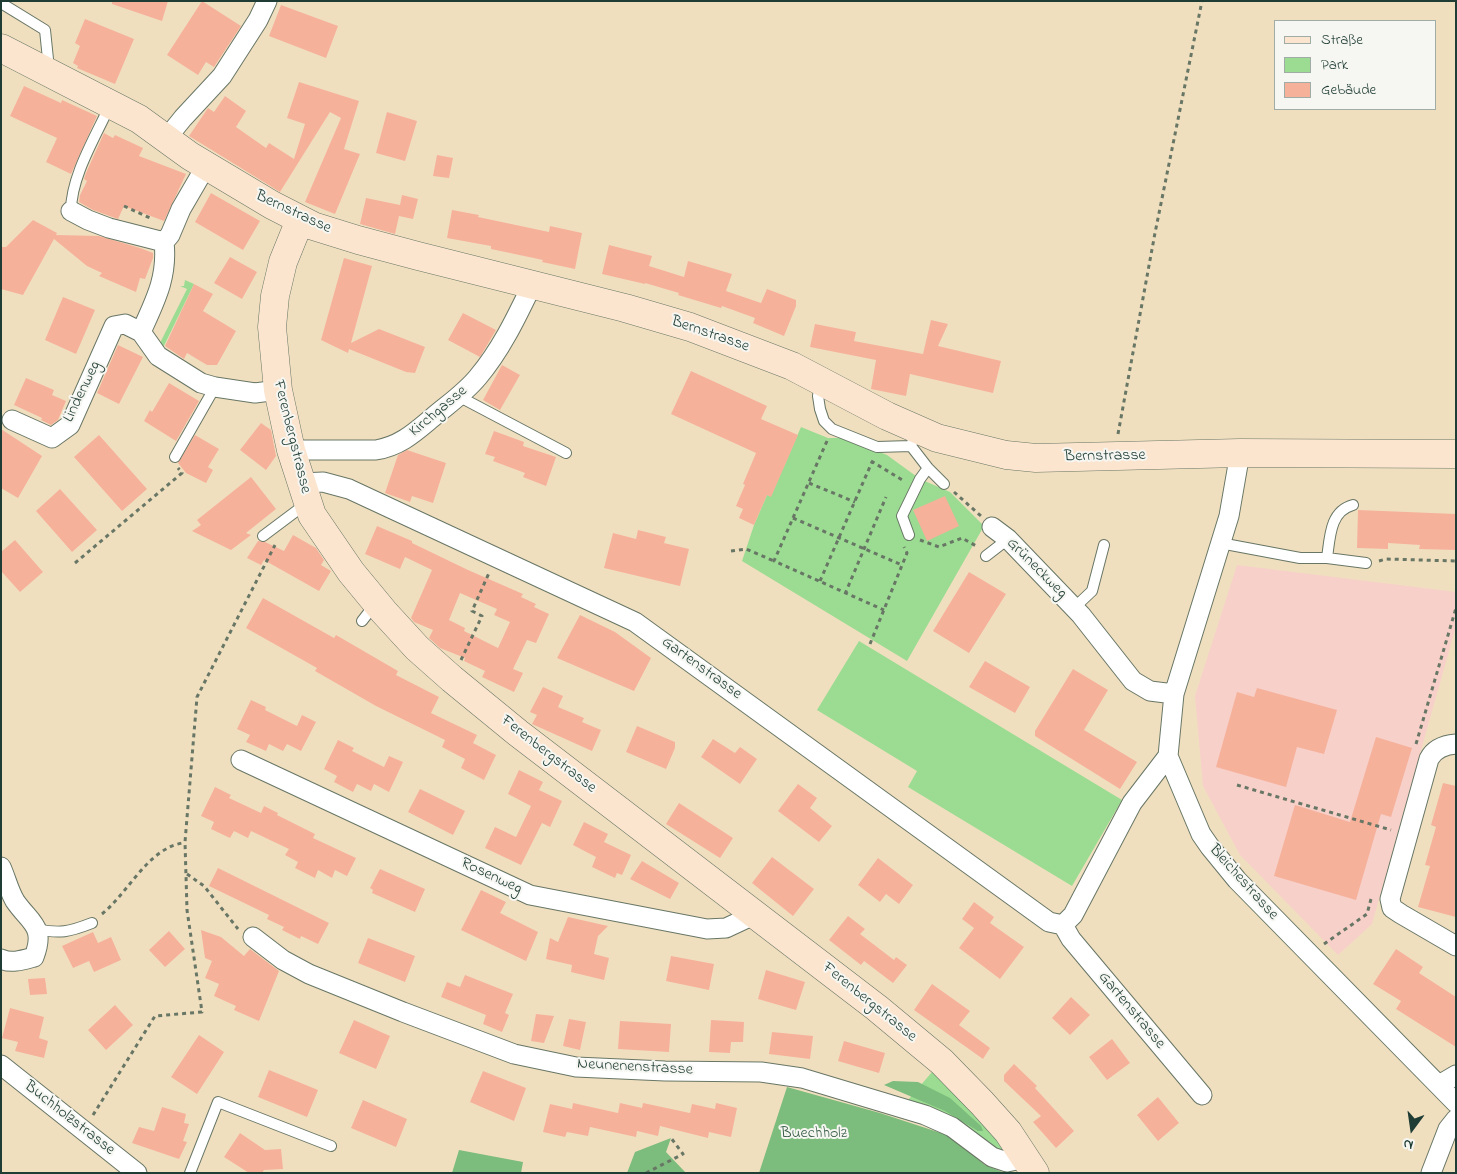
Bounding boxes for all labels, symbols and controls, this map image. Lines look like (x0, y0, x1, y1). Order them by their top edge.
legend (1274, 20, 1437, 110)
text: Straße (1321, 29, 1363, 51)
text: Park (1321, 54, 1348, 76)
text: Gebäude (1321, 79, 1376, 101)
street label: Bernstrasse (252, 187, 334, 239)
street label: Bernstrasse (668, 313, 752, 357)
street label: Lindenweg (60, 358, 106, 426)
street label: Ferenbergstrasse (268, 378, 314, 496)
street label: Kirchgasse (406, 382, 472, 442)
street label: Bernstrasse (1064, 447, 1146, 467)
street label: Grüneckweg (1002, 535, 1070, 603)
street label: Gartenstrasse (657, 633, 745, 705)
street label: Ferenbergstrasse (496, 712, 600, 798)
street label: Bleichestrasse (1204, 841, 1282, 925)
street label: Rosenweg (457, 855, 525, 899)
street label: Ferenbergstrasse (818, 959, 920, 1047)
street label: Gartenstrasse (1093, 969, 1169, 1053)
street label: Neunenenstrasse (577, 1055, 693, 1081)
street label: Buchholzstrasse (20, 1078, 118, 1160)
north arrow (1387, 1104, 1437, 1154)
park label: Buechholz (781, 1124, 847, 1144)
text: N (1401, 1133, 1415, 1155)

